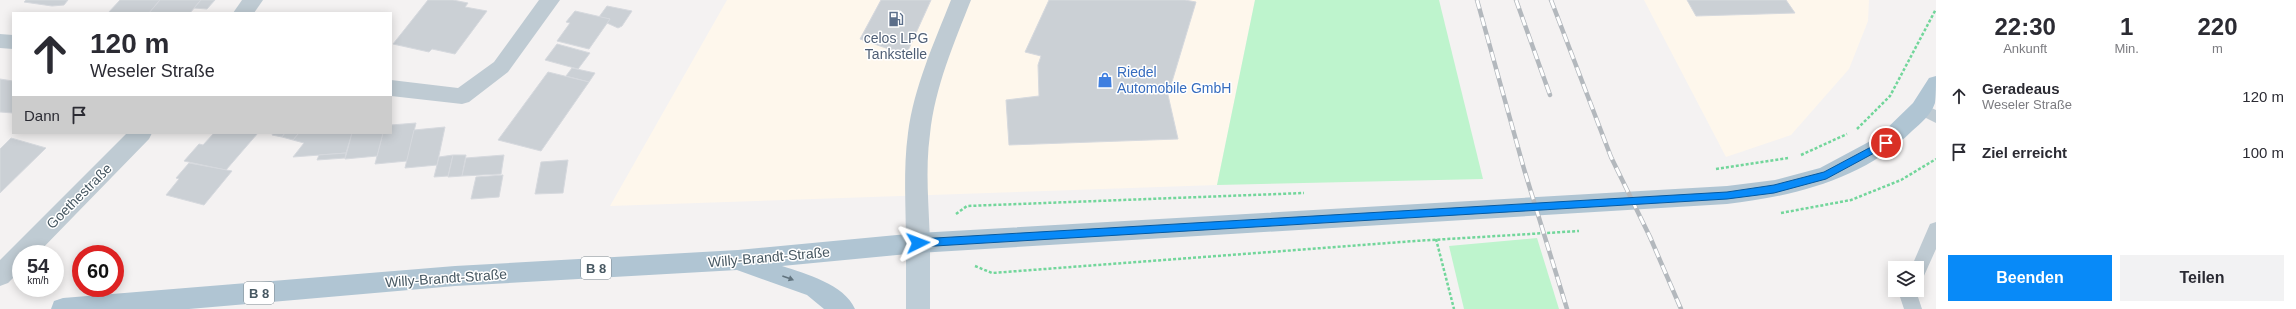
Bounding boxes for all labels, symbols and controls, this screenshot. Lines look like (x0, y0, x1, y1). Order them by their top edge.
fuel station icon: celos LPG Tankstelle (887, 10, 905, 28)
text: 22:30 (1995, 13, 2056, 40)
text: 1 (2120, 13, 2133, 40)
text: 220 (2197, 13, 2238, 40)
icon: ahead (24, 28, 76, 80)
text: 120 m (90, 28, 169, 59)
place label: celos LPG Tankstelle (864, 30, 928, 62)
text: Ankunft (2003, 41, 2047, 56)
text: Min. (2114, 41, 2139, 56)
text: m (2212, 41, 2223, 56)
text: Weseler Straße (90, 61, 215, 81)
place label: Riedel Automobile GmbH (1117, 64, 1231, 96)
shop icon: Riedel Automobile GmbH (1096, 71, 1114, 89)
text: Geradeaus (1982, 80, 2060, 97)
icon: ahead (1948, 85, 1970, 107)
text: 120 m (2242, 88, 2284, 105)
text: Weseler Straße (1982, 97, 2072, 112)
icon: arrive (68, 104, 90, 126)
text: Dann (24, 107, 60, 124)
pin (1869, 126, 1903, 160)
icon: arrive (1875, 132, 1897, 154)
icon: arrive (1948, 141, 1970, 163)
text: Ziel erreicht (1982, 144, 2067, 161)
text: 100 m (2242, 144, 2284, 161)
street label: Goethestraße (43, 160, 115, 232)
position arrow (897, 222, 939, 264)
street label: Willy-Brandt-Straße (707, 244, 831, 270)
speed limit sign: 60 (72, 245, 124, 297)
text: 54 (27, 255, 49, 277)
button: Beenden (1948, 255, 2112, 301)
button: Teilen (2120, 255, 2284, 301)
road number: B 8 (581, 257, 611, 279)
map controls (1888, 261, 1924, 297)
button: layers (1888, 261, 1924, 297)
street label: Willy-Brandt-Straße (385, 266, 508, 290)
text: km/h (27, 275, 49, 286)
one-way arrow (782, 276, 794, 282)
road number: B 8 (244, 282, 274, 304)

